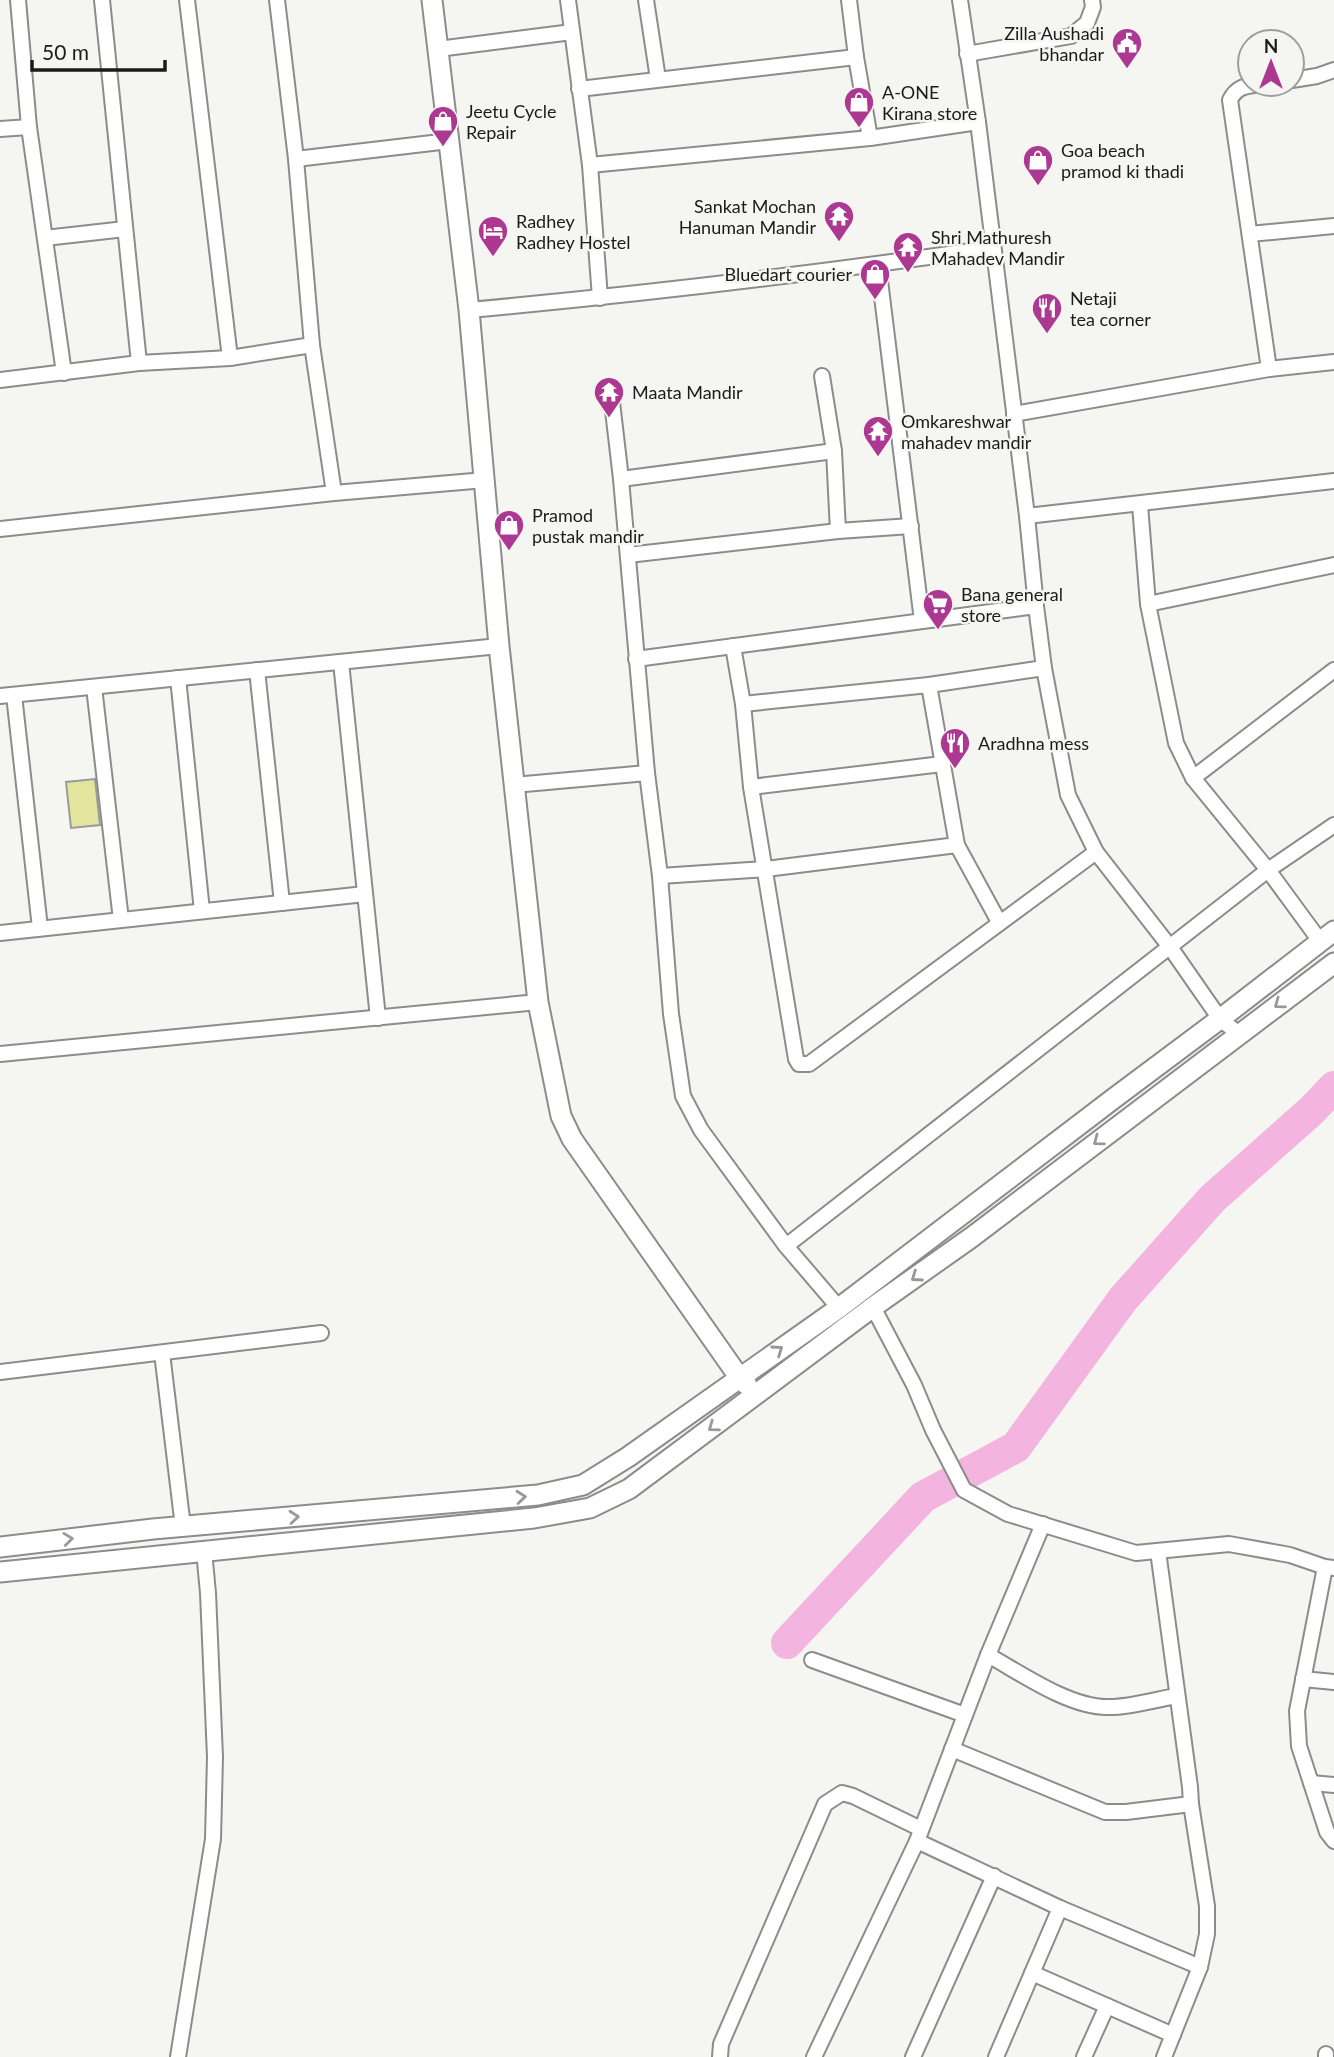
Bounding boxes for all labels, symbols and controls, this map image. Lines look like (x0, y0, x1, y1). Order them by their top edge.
place label: Zilla Aushadi bhandar (1004, 22, 1104, 65)
public building icon: Zilla Aushadi bhandar (1110, 26, 1144, 70)
scale bar (32, 28, 164, 72)
north arrow (1236, 28, 1306, 98)
text: N (1264, 34, 1278, 57)
text: 50 m (42, 39, 89, 64)
place label: A-ONE Kirana store (882, 81, 977, 124)
shop icon: A-ONE Kirana store (842, 85, 876, 129)
place label: Jeetu Cycle Repair (466, 100, 556, 143)
shop icon: Jeetu Cycle Repair (426, 104, 460, 148)
place label: Goa beach pramod ki thadi (1061, 139, 1184, 182)
shop icon: Goa beach pramod ki thadi (1021, 143, 1055, 187)
place label: Sankat Mochan Hanuman Mandir (679, 195, 816, 238)
temple icon: Sankat Mochan Hanuman Mandir (822, 199, 856, 243)
place label: Radhey Radhey Hostel (516, 210, 631, 253)
hotel icon: Radhey Radhey Hostel (476, 214, 510, 258)
place label: Shri Mathuresh Mahadev Mandir (931, 226, 1065, 269)
temple icon: Shri Mathuresh Mahadev Mandir (891, 230, 925, 274)
shop icon: Bluedart courier (858, 257, 892, 301)
place label: Bluedart courier (725, 263, 852, 285)
place label: Netaji tea corner (1070, 287, 1151, 330)
restaurant icon: Netaji tea corner (1030, 291, 1064, 335)
temple icon: Maata Mandir (592, 375, 626, 419)
place label: Maata Mandir (632, 381, 743, 403)
place label: Omkareshwar mahadev mandir (901, 410, 1032, 453)
temple icon: Omkareshwar mahadev mandir (861, 414, 895, 458)
place label: Pramod pustak mandir (532, 504, 644, 547)
shop icon: Pramod pustak mandir (492, 508, 526, 552)
place label: Bana general store (961, 583, 1063, 626)
supermarket icon: Bana general store (921, 587, 955, 631)
restaurant icon: Aradhna mess (938, 726, 972, 770)
place label: Aradhna mess (978, 732, 1089, 754)
one-way arrow (1275, 995, 1287, 1008)
one-way arrow (1093, 1133, 1106, 1146)
one-way arrow (911, 1269, 924, 1281)
one-way arrow (770, 1346, 783, 1358)
one-way arrow (708, 1419, 721, 1431)
one-way arrow (516, 1490, 527, 1505)
one-way arrow (289, 1510, 300, 1525)
one-way arrow (62, 1532, 74, 1547)

